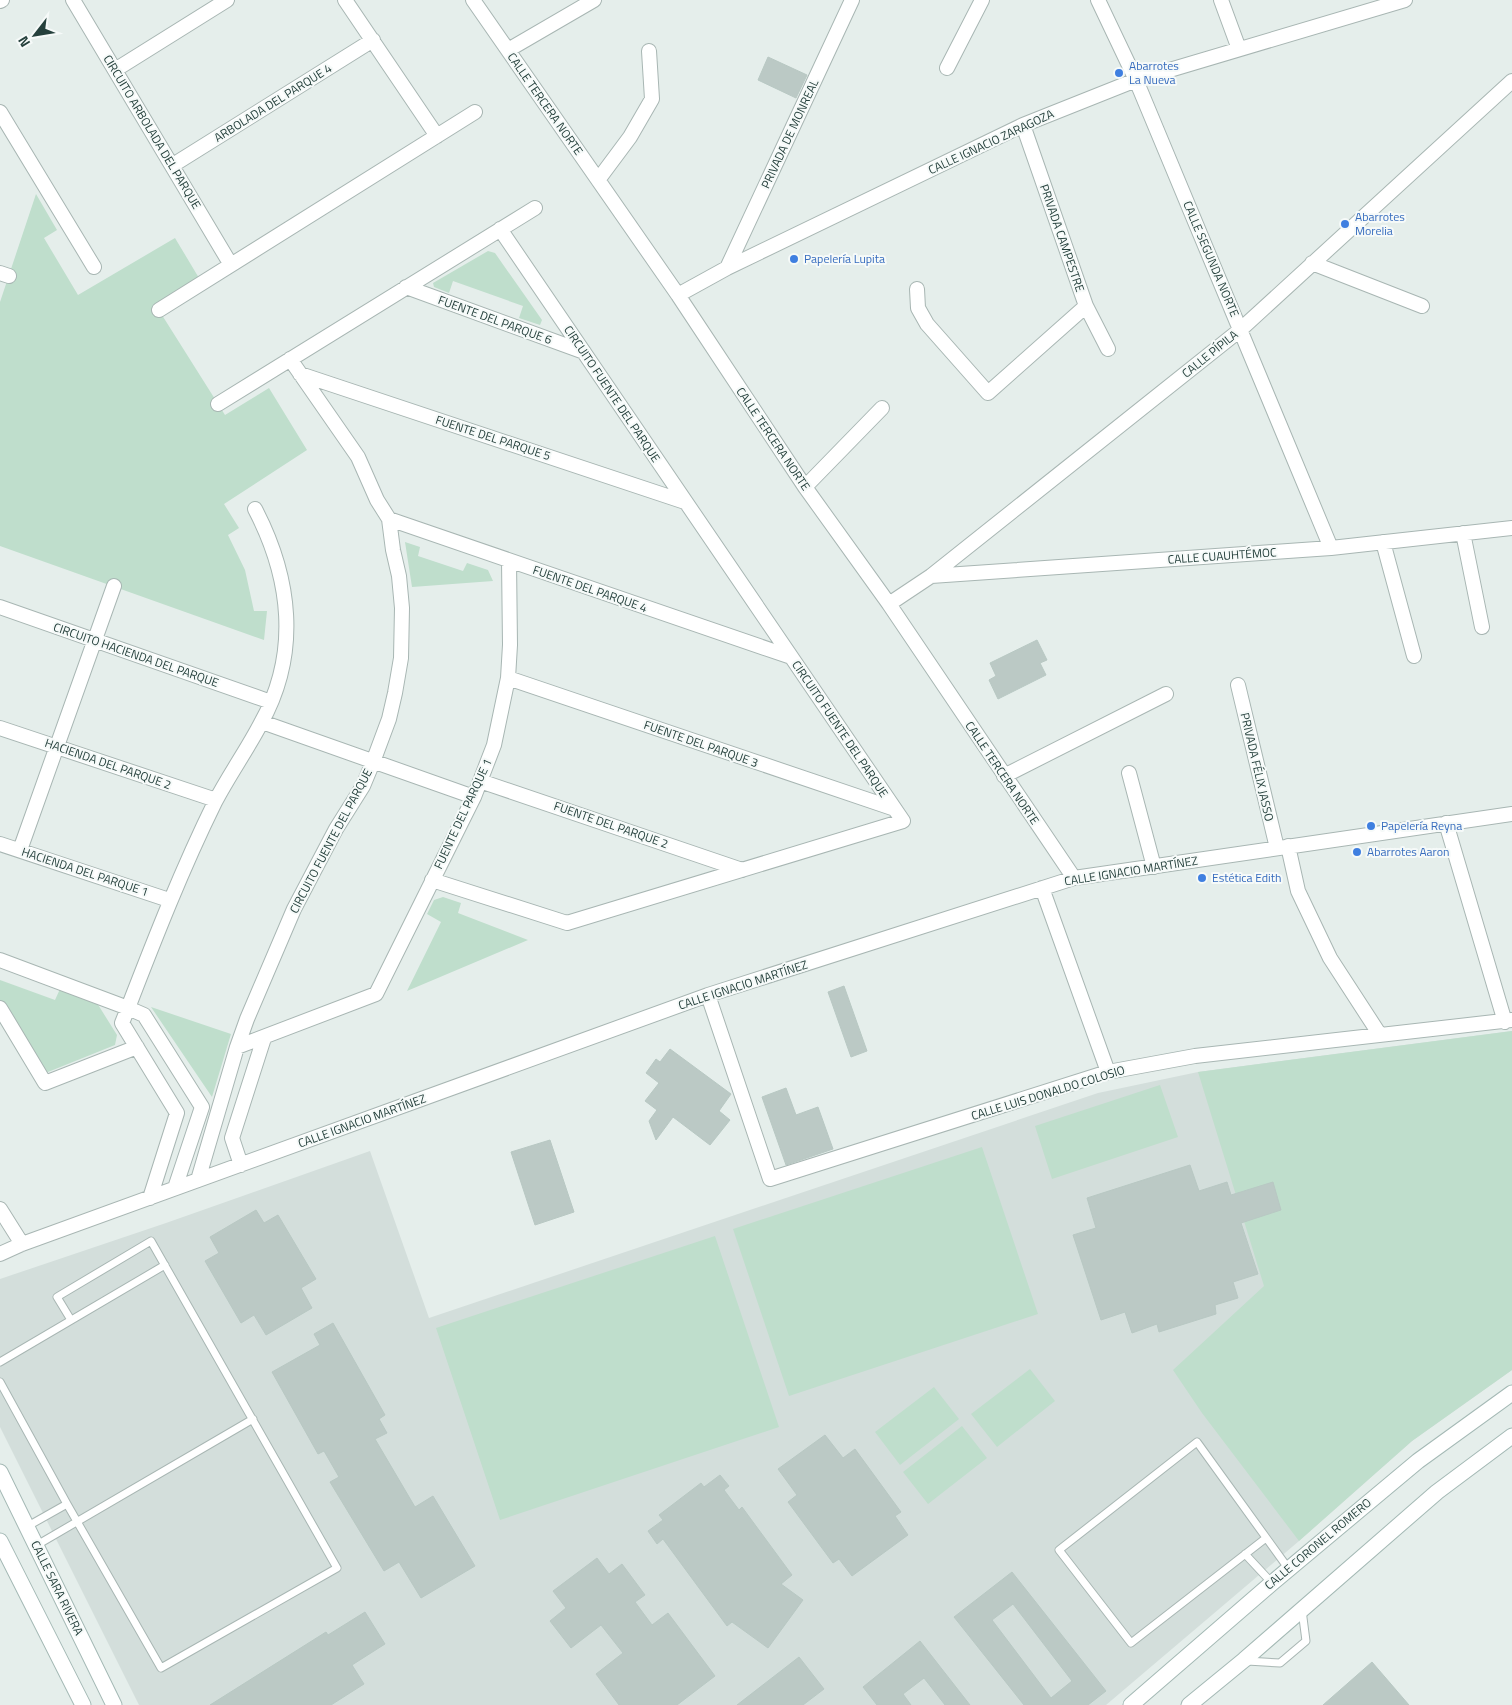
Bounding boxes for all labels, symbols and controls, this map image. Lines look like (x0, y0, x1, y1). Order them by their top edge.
north arrow (10, 10, 60, 60)
text: N (12, 32, 35, 52)
street label: CALLE TERCERA NORTE (503, 49, 588, 159)
street label: CIRCUITO ARBOLADA DEL PARQUE (99, 51, 206, 213)
place label: Abarrotes La Nueva (1129, 56, 1179, 89)
street label: ARBOLADA DEL PARQUE 4 (210, 58, 336, 147)
marker: Abarrotes La Nueva (1113, 67, 1125, 79)
street label: PRIVADA DE MONREAL (756, 76, 823, 192)
street label: CALLE IGNACIO ZARAGOZA (925, 104, 1057, 179)
street label: PRIVADA CAMPESTRE (1035, 181, 1090, 295)
street label: CALLE SEGUNDA NORTE (1178, 198, 1245, 320)
place label: Abarrotes Morelia (1355, 207, 1405, 240)
marker: Abarrotes Morelia (1339, 218, 1351, 230)
place label: Papelería Lupita (804, 249, 885, 268)
marker: Papelería Lupita (788, 253, 800, 265)
street label: FUENTE DEL PARQUE 6 (436, 290, 555, 349)
street label: CIRCUITO FUENTE DEL PARQUE (559, 321, 666, 466)
street label: CALLE PÍPILA (1177, 325, 1242, 382)
street label: CALLE TERCERA NORTE (732, 383, 815, 495)
street label: FUENTE DEL PARQUE 5 (433, 410, 553, 465)
street label: CALLE CUAUHTÉMOC (1167, 542, 1277, 569)
street label: FUENTE DEL PARQUE 4 (530, 560, 650, 617)
street label: CIRCUITO HACIENDA DEL PARQUE (51, 617, 222, 692)
street label: CIRCUITO FUENTE DEL PARQUE (787, 656, 894, 801)
street label: PRIVADA FÉLIX JASSO (1236, 711, 1279, 823)
street label: FUENTE DEL PARQUE 3 (641, 715, 761, 772)
street label: CALLE TERCERA NORTE (961, 717, 1044, 829)
street label: HACIENDA DEL PARQUE 2 (42, 733, 174, 794)
street label: FUENTE DEL PARQUE 1 (429, 755, 497, 872)
street label: CIRCUITO FUENTE DEL PARQUE (284, 765, 377, 916)
street label: FUENTE DEL PARQUE 2 (551, 796, 671, 853)
place label: Papelería Reyna (1381, 816, 1462, 835)
marker: Papelería Reyna (1365, 820, 1377, 832)
street label: HACIENDA DEL PARQUE 1 (19, 842, 151, 901)
place label: Abarrotes Aaron (1367, 842, 1449, 861)
marker: Abarrotes Aaron (1351, 846, 1363, 858)
street label: CALLE IGNACIO MARTÍNEZ (1063, 851, 1199, 890)
place label: Estética Edith (1212, 868, 1281, 887)
marker: Estética Edith (1196, 872, 1208, 884)
street label: CALLE IGNACIO MARTÍNEZ (676, 955, 810, 1014)
street label: CALLE LUIS DONALDO COLOSIO (969, 1060, 1127, 1125)
street label: CALLE IGNACIO MARTÍNEZ (295, 1089, 428, 1153)
street label: CALLE CORONEL ROMERO (1260, 1493, 1375, 1594)
street label: CALLE SARA RIVERA (26, 1537, 89, 1638)

